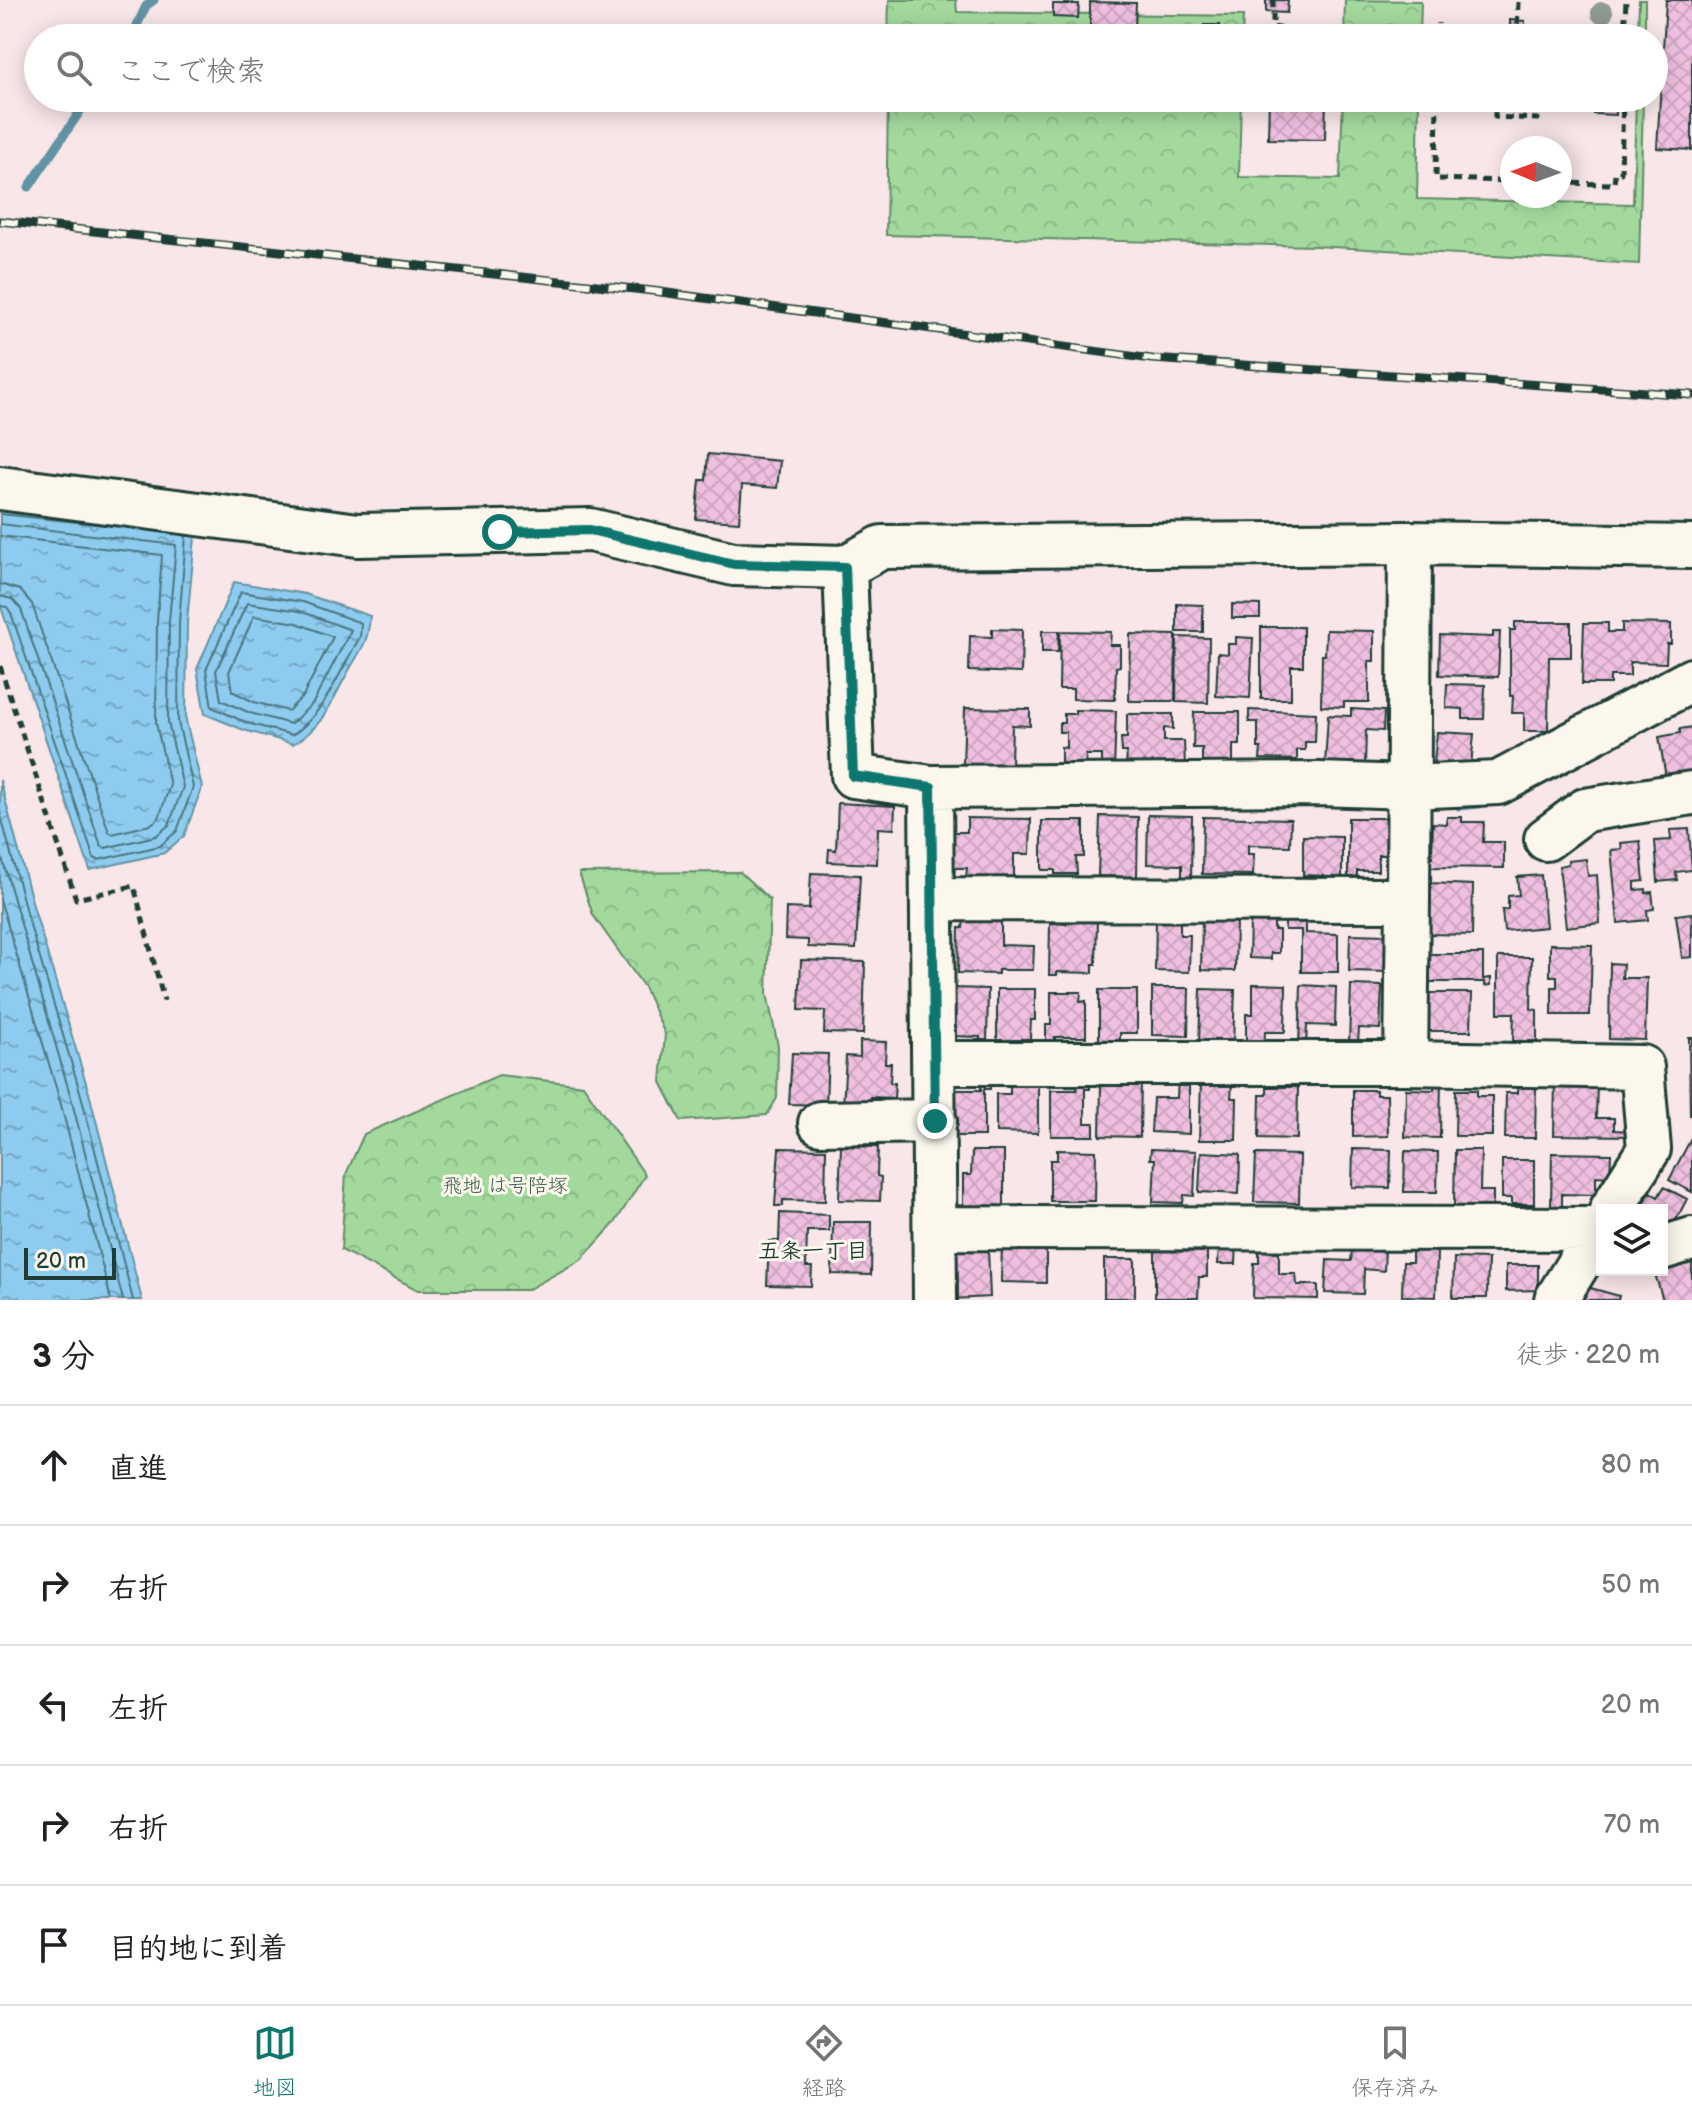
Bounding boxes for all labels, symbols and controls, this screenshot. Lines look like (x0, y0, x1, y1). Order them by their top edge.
search box (24, 24, 1668, 112)
icon: search (52, 46, 96, 90)
text: ここで検索 (116, 54, 266, 90)
north arrow (1500, 136, 1572, 208)
route start (482, 514, 518, 550)
route end (917, 1103, 953, 1139)
park label: 飛地 は号陪塚 (442, 1174, 568, 1198)
map controls (1596, 1204, 1668, 1276)
button: layers (1596, 1204, 1668, 1276)
district label: 五条一丁目 (758, 1238, 868, 1265)
scale bar (24, 1244, 116, 1280)
text: 20 m (36, 1248, 86, 1275)
text: 3 分 (32, 1336, 95, 1377)
text: 徒歩 · 220 m (1517, 1340, 1660, 1371)
icon: ahead (32, 1443, 76, 1487)
text: 80 m (1601, 1450, 1660, 1481)
text: 直進 (108, 1451, 168, 1487)
icon: right (32, 1563, 76, 1607)
text: 50 m (1601, 1570, 1660, 1601)
text: 右折 (108, 1571, 168, 1607)
icon: left (32, 1683, 76, 1727)
text: 20 m (1601, 1690, 1660, 1721)
text: 左折 (108, 1691, 168, 1727)
icon: right (32, 1803, 76, 1847)
text: 70 m (1603, 1810, 1660, 1841)
text: 右折 (108, 1811, 168, 1847)
icon: arrive (32, 1923, 76, 1967)
text: 目的地に到着 (108, 1931, 288, 1967)
tab: 地図 (253, 2021, 297, 2102)
tab: 経路 (802, 2021, 846, 2102)
tab: 保存済み (1351, 2021, 1439, 2102)

